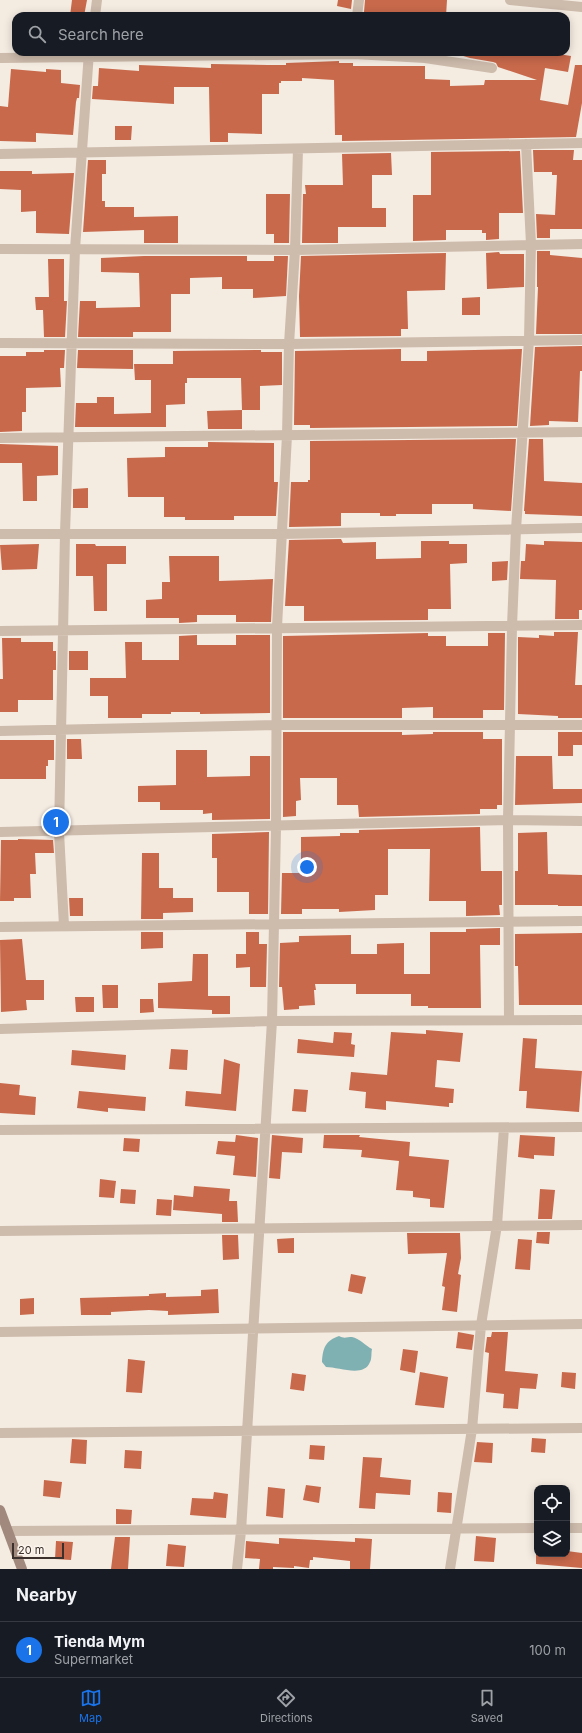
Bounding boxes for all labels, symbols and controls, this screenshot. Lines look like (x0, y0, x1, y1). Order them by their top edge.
search box (12, 12, 570, 56)
icon: search (26, 23, 48, 45)
text: Search here (58, 25, 144, 44)
pin: 1 (43, 807, 69, 837)
your location (297, 857, 317, 877)
map controls (534, 1485, 570, 1557)
button: locate (534, 1485, 570, 1521)
button: layers (534, 1521, 570, 1557)
scale bar (12, 1541, 64, 1560)
text: 20 m (18, 1543, 44, 1557)
text: Nearby (16, 1585, 77, 1605)
text: Tienda Mym (54, 1632, 145, 1651)
text: 1 (26, 1642, 32, 1658)
text: 100 m (529, 1642, 566, 1658)
text: Supermarket (54, 1651, 133, 1667)
tab: Map (79, 1687, 102, 1725)
tab: Directions (260, 1687, 313, 1725)
tab: Saved (471, 1687, 503, 1725)

